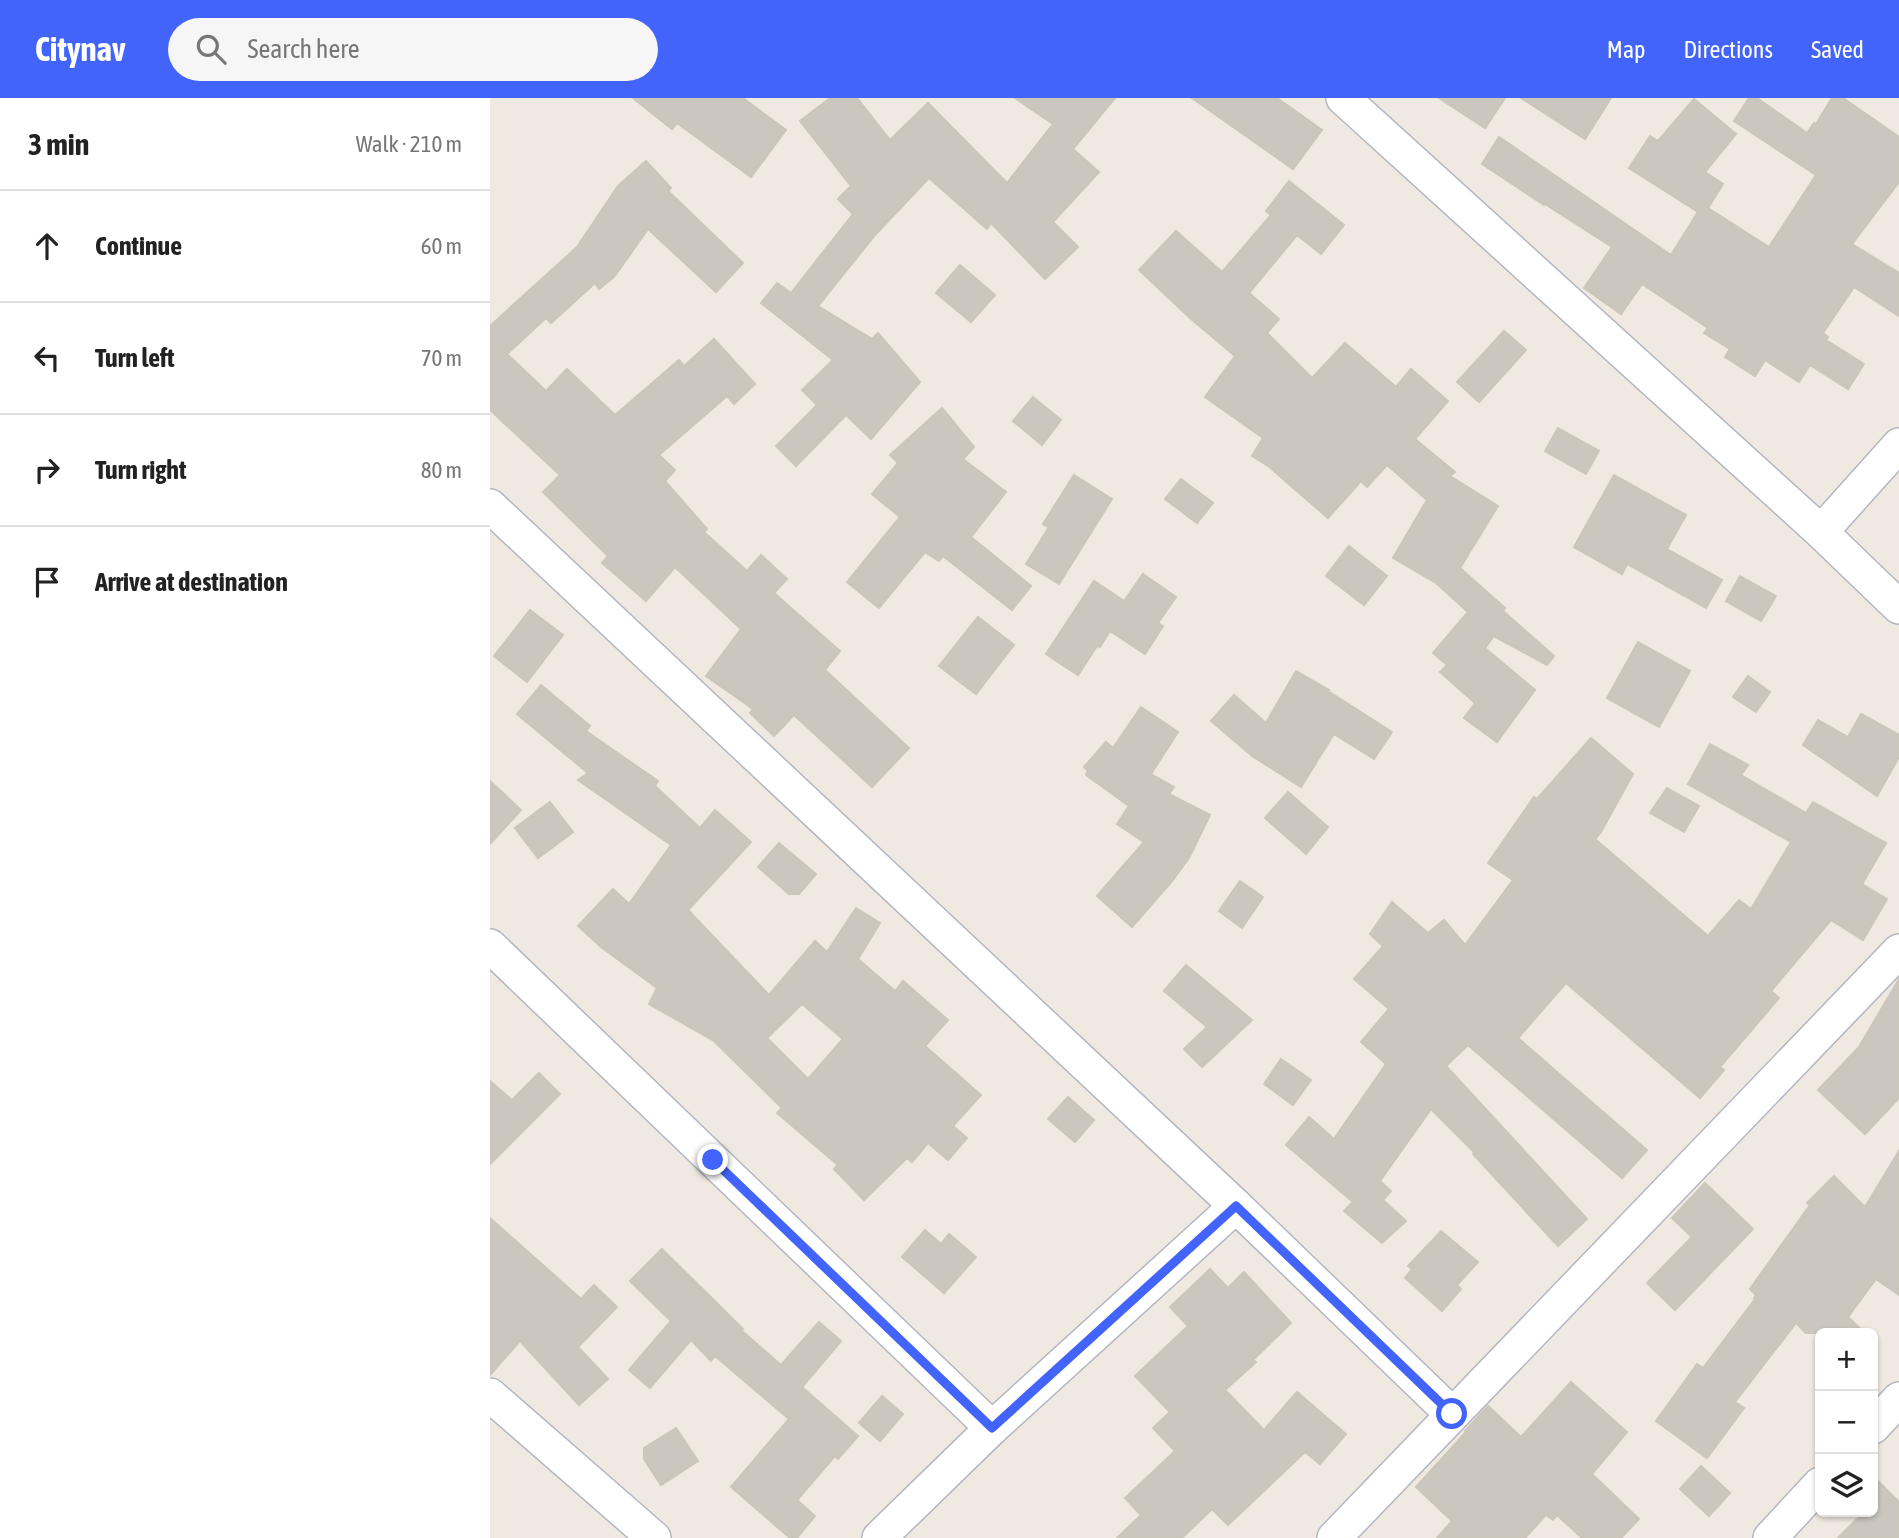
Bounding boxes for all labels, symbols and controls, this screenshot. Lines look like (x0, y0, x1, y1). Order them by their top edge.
search box (168, 18, 658, 81)
text: Citynav (35, 30, 126, 68)
icon: search (192, 30, 230, 68)
text: Search here (248, 34, 360, 64)
text: Map (1607, 36, 1645, 63)
text: Directions (1683, 36, 1773, 63)
text: Saved (1811, 36, 1864, 63)
text: 3 min (28, 127, 89, 161)
text: Walk · 210 m (356, 131, 462, 157)
icon: ahead (28, 227, 66, 265)
text: Continue (95, 231, 182, 261)
text: 60 m (421, 233, 462, 259)
icon: left (28, 339, 66, 377)
text: Turn left (95, 343, 175, 373)
text: 70 m (421, 345, 462, 371)
icon: right (28, 451, 66, 489)
text: Turn right (95, 455, 186, 485)
text: 80 m (421, 457, 462, 483)
icon: arrive (28, 563, 66, 601)
text: Arrive at destination (95, 567, 288, 597)
route end (697, 1144, 728, 1175)
map controls (1815, 1328, 1878, 1517)
button: + (1815, 1328, 1878, 1391)
button: − (1815, 1391, 1878, 1454)
route start (1436, 1398, 1467, 1429)
button: layers (1815, 1454, 1878, 1517)

